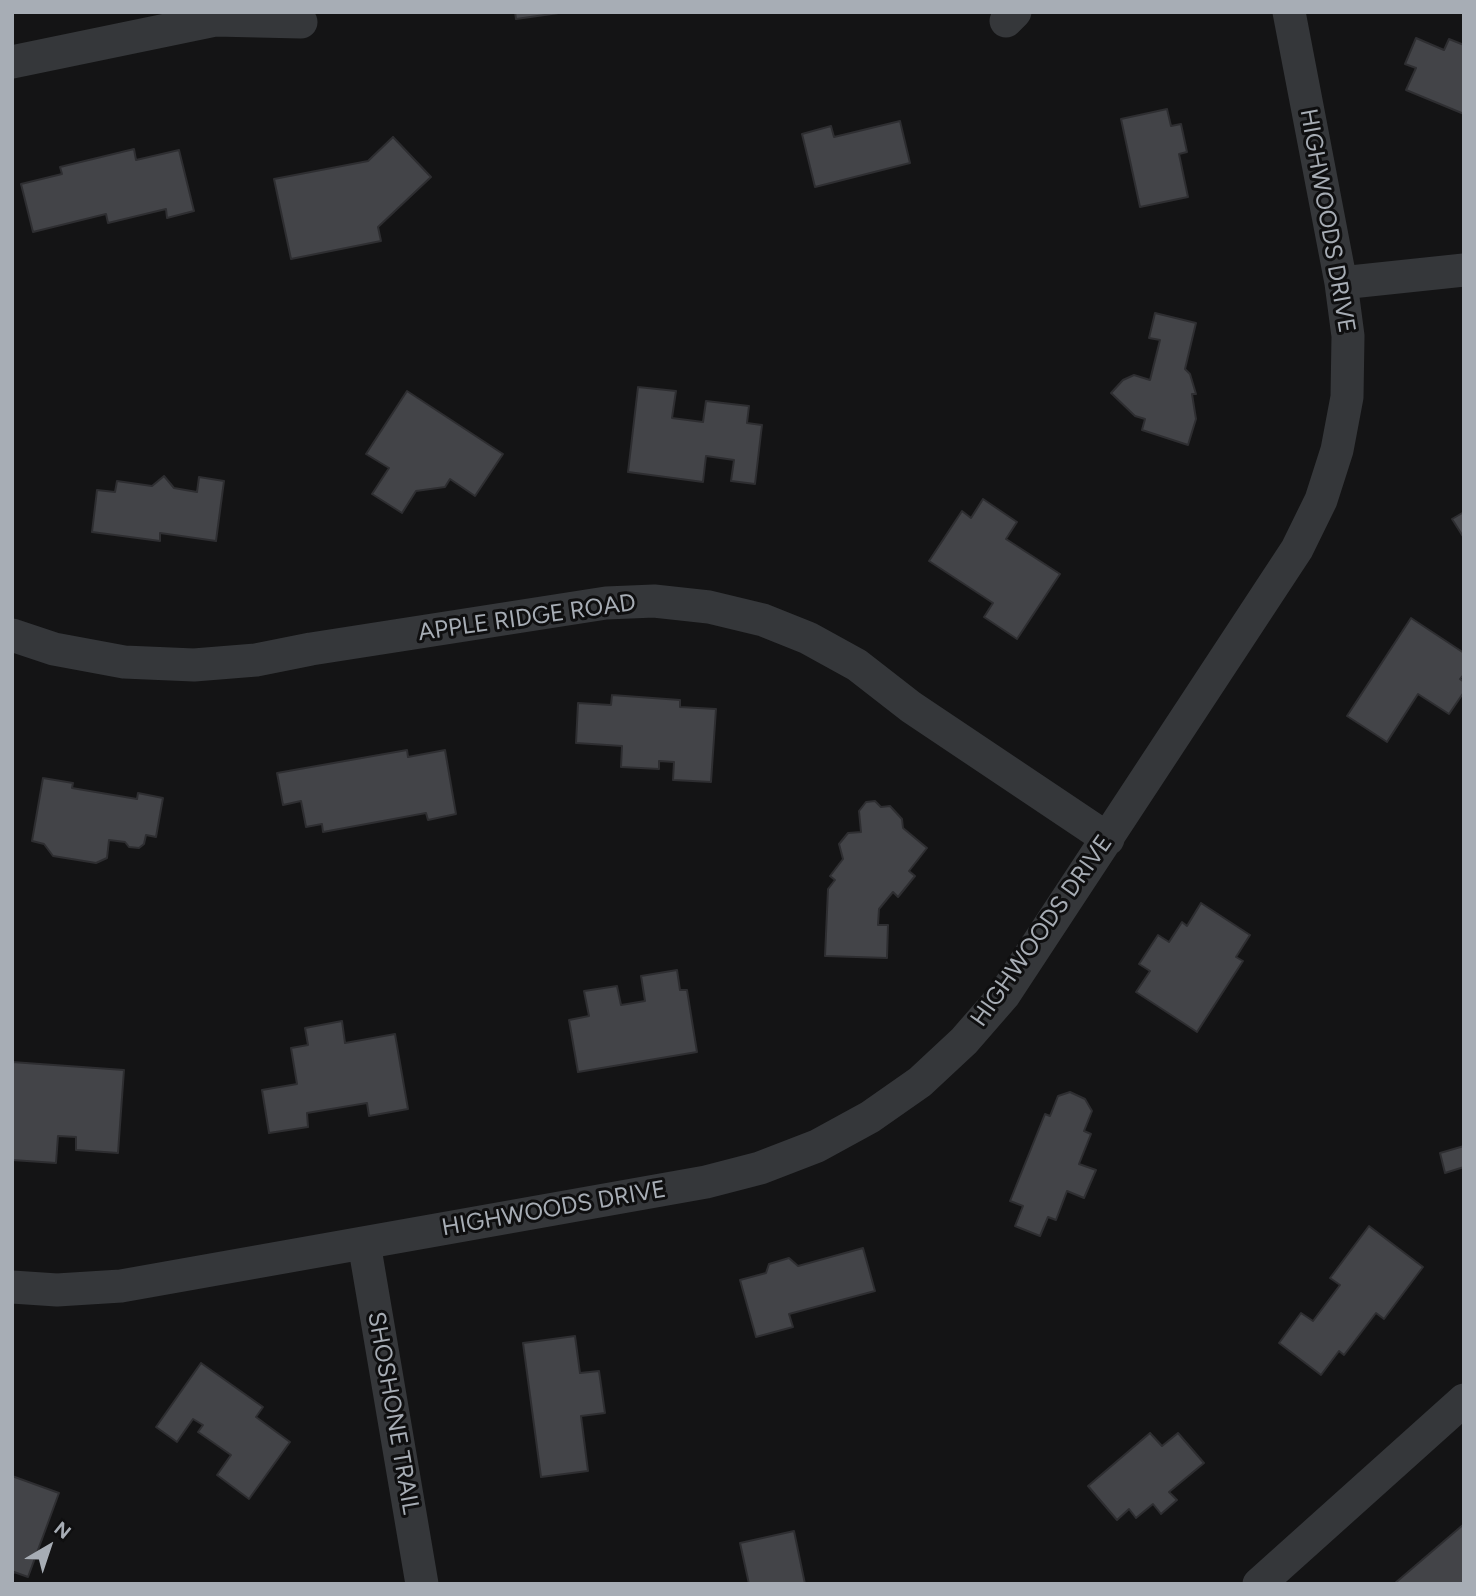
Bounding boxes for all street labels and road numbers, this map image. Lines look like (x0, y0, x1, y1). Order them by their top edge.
street label: HIGHWOODS DRIVE (1293, 107, 1361, 335)
street label: APPLE RIDGE ROAD (416, 588, 638, 648)
street label: HIGHWOODS DRIVE (965, 830, 1119, 1032)
street label: HIGHWOODS DRIVE (440, 1175, 668, 1243)
street label: SHOSHONE TRAIL (361, 1310, 425, 1516)

